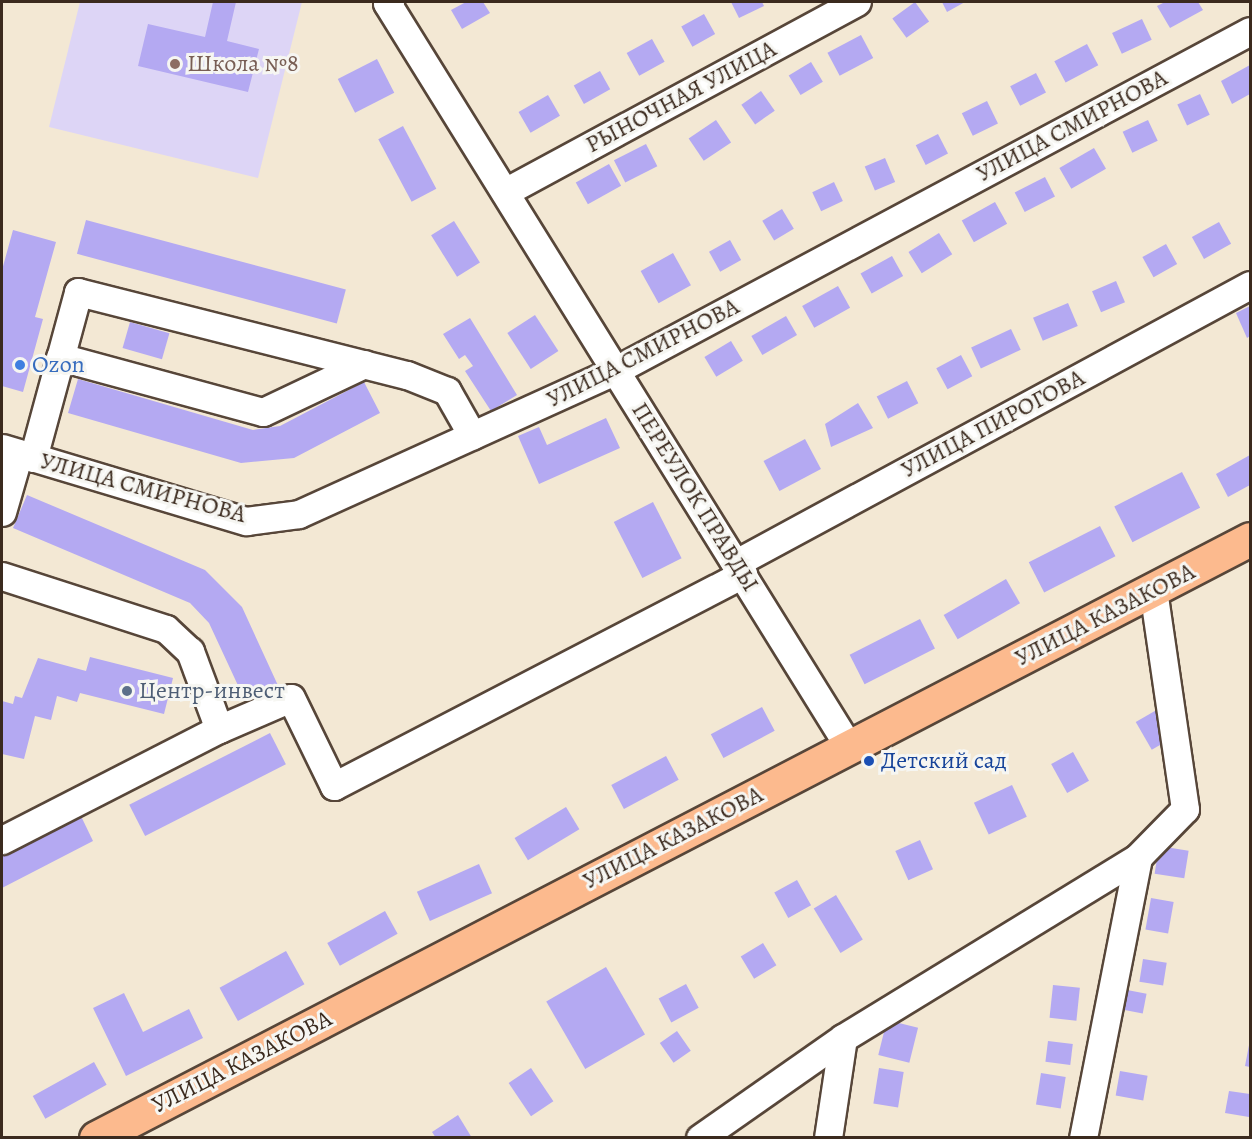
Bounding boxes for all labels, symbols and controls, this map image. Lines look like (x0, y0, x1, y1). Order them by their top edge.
street label: РЫНОЧНАЯ УЛИЦА (581, 35, 781, 159)
place label: Школа №8 (187, 50, 299, 78)
marker: Школа №8 (168, 57, 182, 71)
street label: УЛИЦА СМИРНОВА (972, 63, 1172, 189)
street label: УЛИЦА СМИРНОВА (542, 292, 744, 414)
place label: Ozon (32, 351, 85, 379)
marker: Ozon (13, 358, 27, 372)
street label: УЛИЦА ПИРОГОВА (896, 364, 1090, 484)
street label: ПЕРЕУЛОК ПРАВДЫ (625, 397, 765, 597)
street label: УЛИЦА СМИРНОВА (37, 447, 249, 529)
street label: УЛИЦА КАЗАКОВА (1010, 557, 1200, 673)
place label: Центр-инвест (139, 677, 285, 705)
marker: Центр-инвест (120, 684, 134, 698)
place label: Детский сад (881, 747, 1007, 775)
marker: Детский сад (862, 754, 876, 768)
street label: УЛИЦА КАЗАКОВА (578, 780, 768, 896)
street label: УЛИЦА КАЗАКОВА (147, 1004, 337, 1120)

